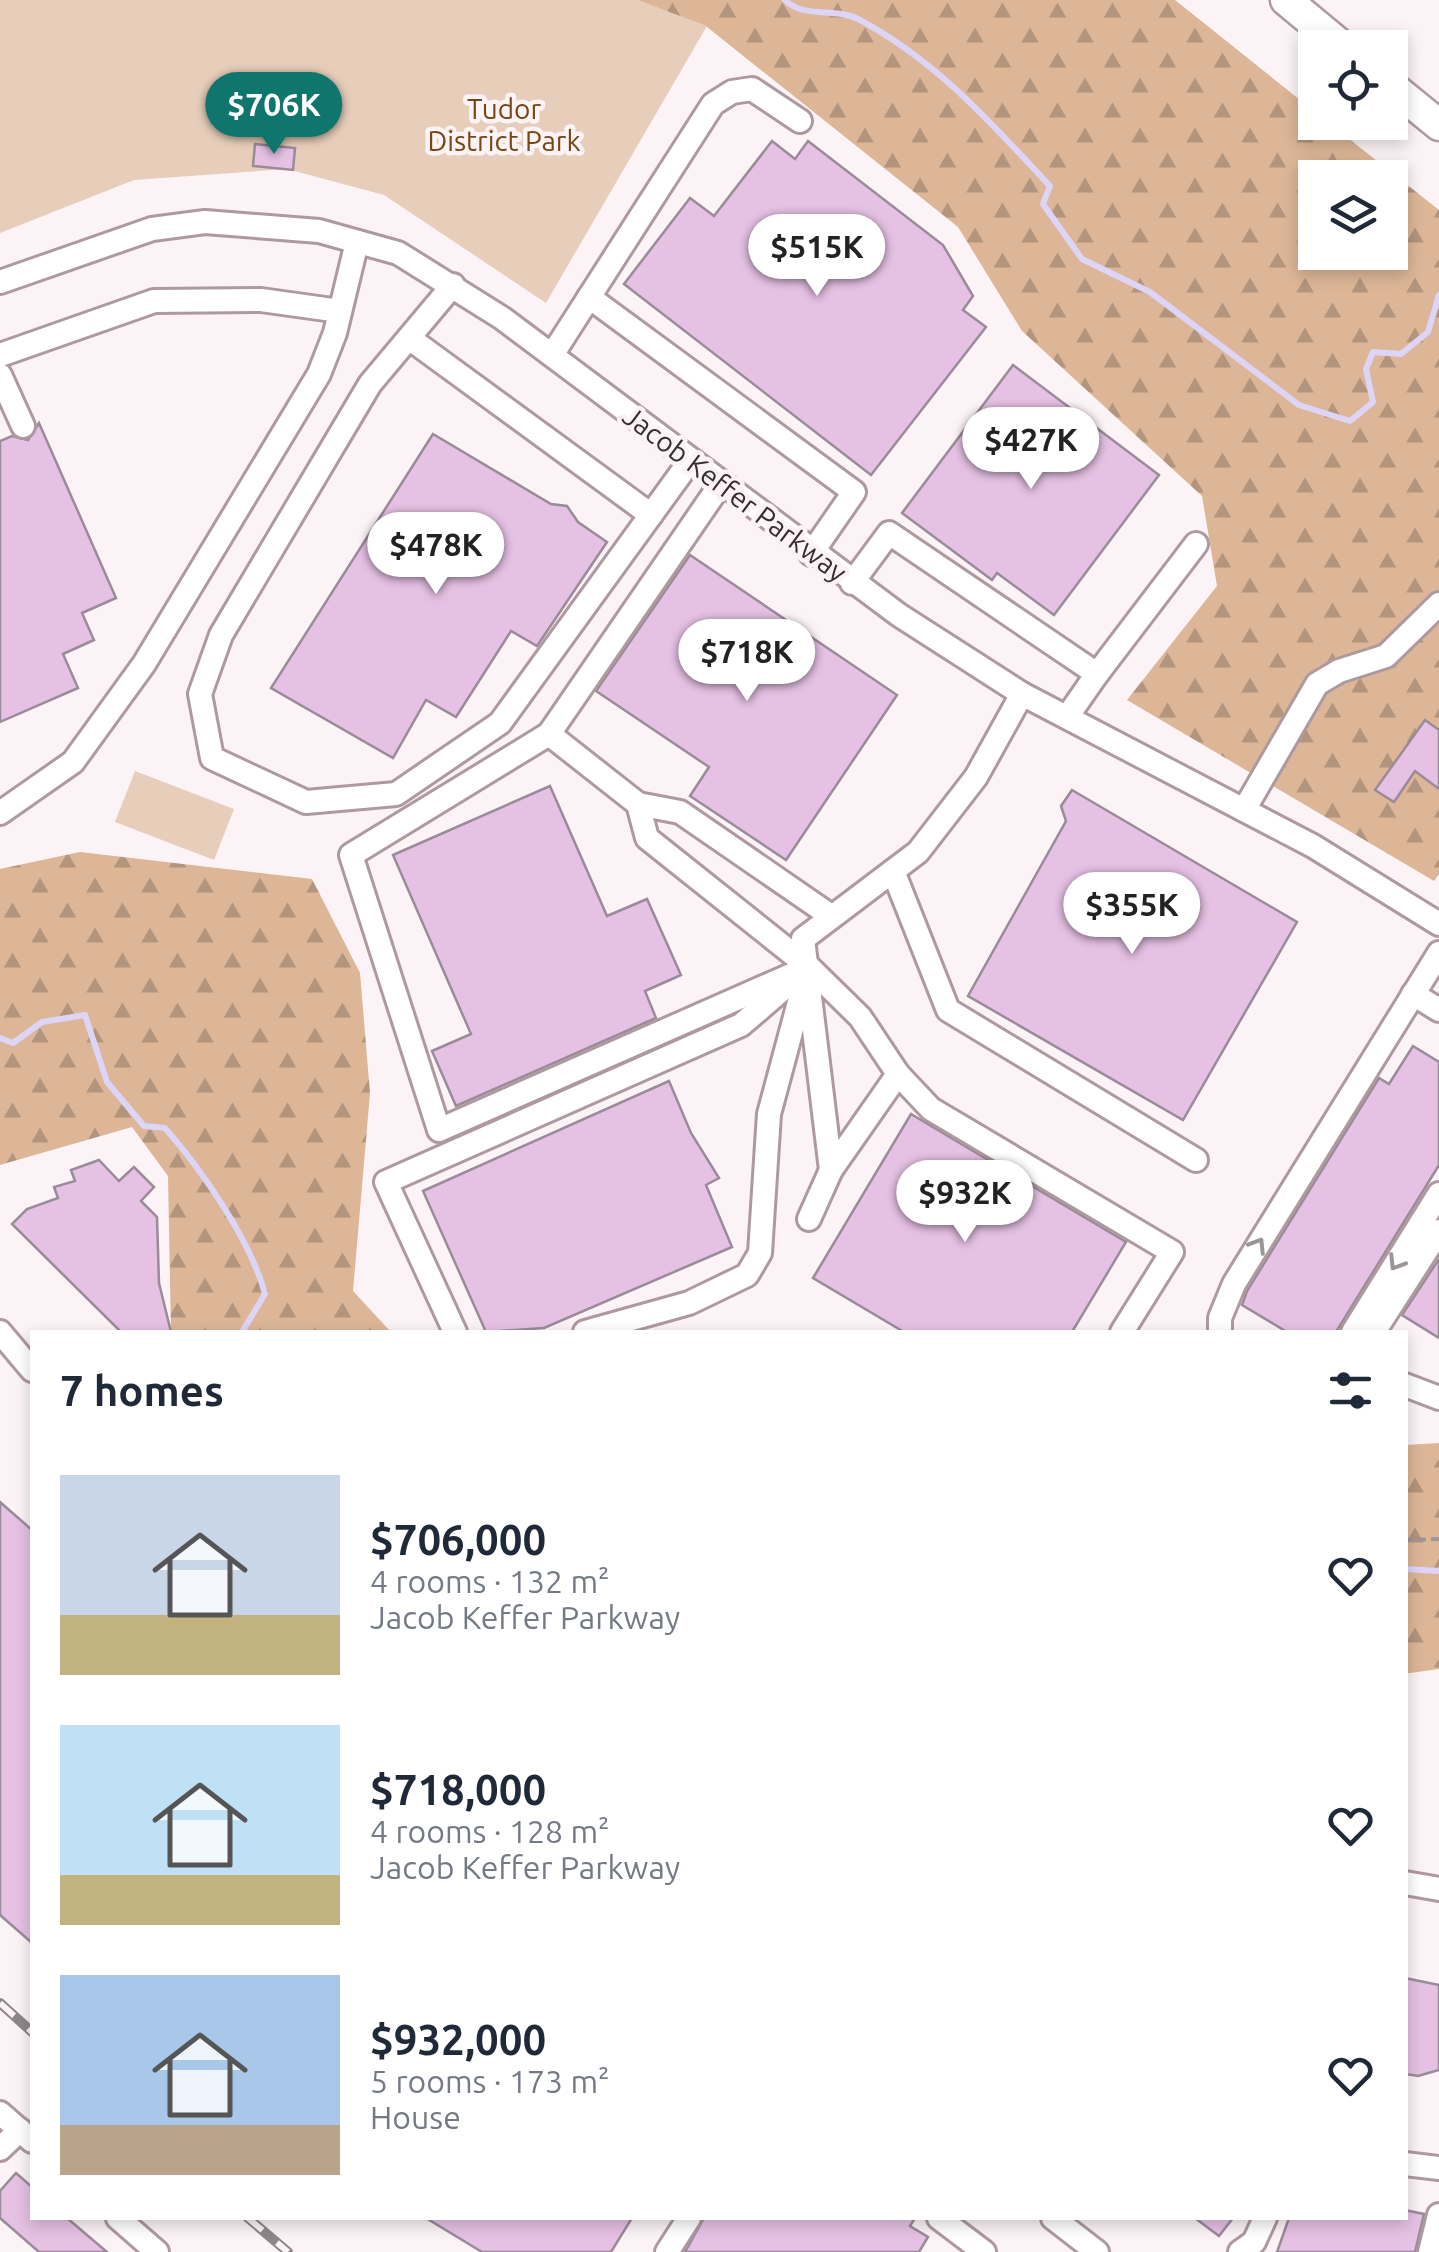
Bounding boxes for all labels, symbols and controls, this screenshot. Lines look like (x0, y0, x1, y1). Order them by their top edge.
map controls (1298, 30, 1408, 270)
button: locate (1298, 30, 1408, 140)
pin: $706K (204, 72, 344, 157)
text: $706K (227, 86, 321, 122)
park label: Tudor District Park (427, 93, 581, 156)
button: layers (1298, 160, 1408, 270)
pin: $515K (747, 214, 887, 299)
text: $515K (770, 228, 864, 264)
street label: Jacob Keffer Parkway (618, 400, 853, 588)
pin: $427K (961, 407, 1101, 492)
text: $427K (984, 421, 1078, 457)
pin: $478K (366, 512, 506, 597)
text: $478K (389, 526, 483, 562)
pin: $718K (677, 619, 817, 704)
text: $718K (700, 633, 794, 669)
pin: $355K (1062, 872, 1202, 957)
text: $355K (1085, 886, 1179, 922)
pin: $932K (895, 1160, 1035, 1245)
text: $932K (918, 1174, 1012, 1210)
one-way arrow (1246, 1238, 1265, 1256)
one-way arrow (1389, 1253, 1408, 1271)
icon: filters (1323, 1363, 1378, 1418)
text: 7 homes (60, 1367, 224, 1414)
icon: home (140, 1515, 260, 1635)
text: $706,000 (370, 1516, 546, 1563)
icon: heart (1323, 1548, 1378, 1603)
text: 4 rooms · 132 m² (370, 1563, 610, 1599)
text: Jacob Keffer Parkway (370, 1599, 680, 1635)
icon: home (140, 1765, 260, 1885)
text: $718,000 (370, 1766, 546, 1813)
icon: heart (1323, 1798, 1378, 1853)
text: 4 rooms · 128 m² (370, 1813, 610, 1849)
text: Jacob Keffer Parkway (370, 1849, 680, 1885)
icon: home (140, 2015, 260, 2135)
text: $932,000 (370, 2016, 546, 2063)
icon: heart (1323, 2048, 1378, 2103)
text: 5 rooms · 173 m² (370, 2063, 610, 2099)
text: House (370, 2099, 461, 2135)

